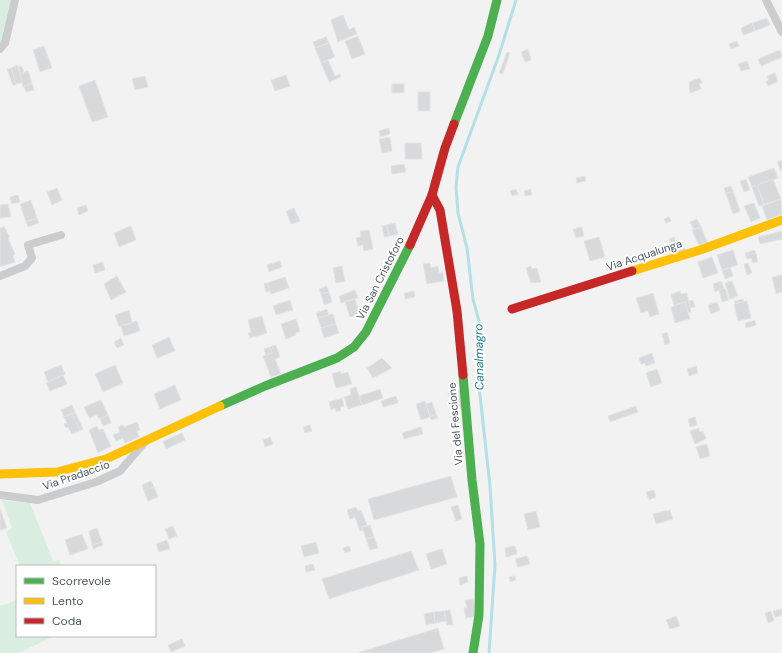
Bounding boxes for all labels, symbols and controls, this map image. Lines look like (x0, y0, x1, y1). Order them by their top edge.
street label: Via San Cristoforo (353, 234, 407, 322)
street label: Via Acqualunga (604, 236, 684, 274)
water label: Canalmagro (470, 324, 488, 390)
street label: Via del Fescione (444, 382, 466, 466)
street label: Via Pradaccio (41, 457, 111, 493)
legend (16, 565, 156, 637)
text: Scorrevole (52, 573, 111, 589)
text: Lento (52, 593, 83, 609)
text: Coda (52, 613, 82, 629)

